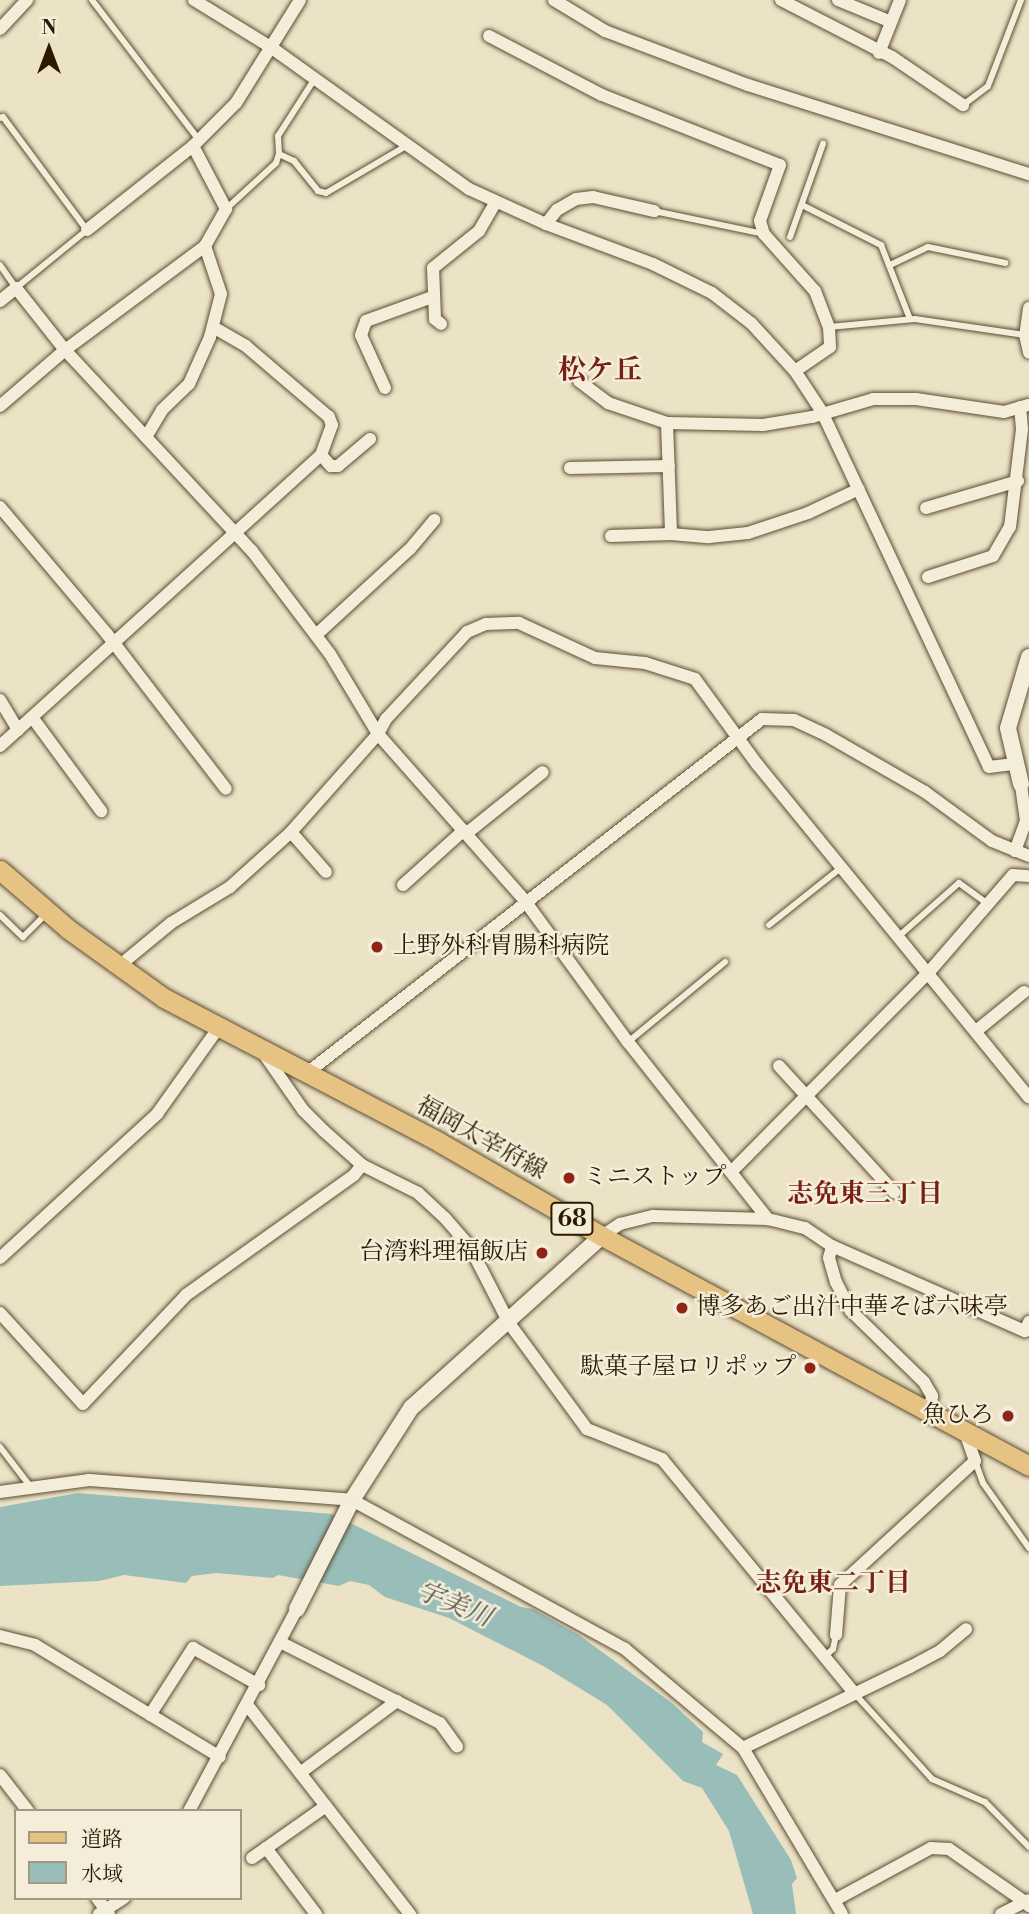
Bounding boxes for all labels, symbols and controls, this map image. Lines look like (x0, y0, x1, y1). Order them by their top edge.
north arrow (14, 14, 84, 84)
text: N (41, 16, 57, 40)
district label: 松ケ丘 (558, 354, 642, 388)
place label: 上野外科胃腸科病院 (393, 933, 609, 961)
marker: 上野外科胃腸科病院 (367, 937, 387, 957)
street label: 福岡太宰府線 (411, 1091, 551, 1187)
place label: ミニストップ (583, 1164, 727, 1192)
marker: ミニストップ (561, 1170, 577, 1186)
district label: 志免東三丁目 (787, 1179, 943, 1211)
road number: 68 (549, 1200, 595, 1238)
place label: 台湾料理福飯店 (360, 1239, 528, 1267)
marker: 台湾料理福飯店 (534, 1245, 550, 1261)
place label: 博多あご出汁中華そば六味亭 (696, 1294, 1008, 1322)
marker: 博多あご出汁中華そば六味亭 (674, 1300, 690, 1316)
place label: 駄菓子屋ロリポップ (580, 1354, 796, 1382)
marker: 駄菓子屋ロリポップ (802, 1360, 818, 1376)
place label: 魚ひろ (922, 1402, 994, 1430)
marker: 魚ひろ (1000, 1408, 1016, 1424)
district label: 志免東二丁目 (755, 1568, 911, 1600)
water label: 宇美川 (412, 1576, 496, 1634)
legend (14, 1809, 242, 1900)
text: 道路 (81, 1827, 123, 1853)
text: 水域 (81, 1862, 123, 1888)

